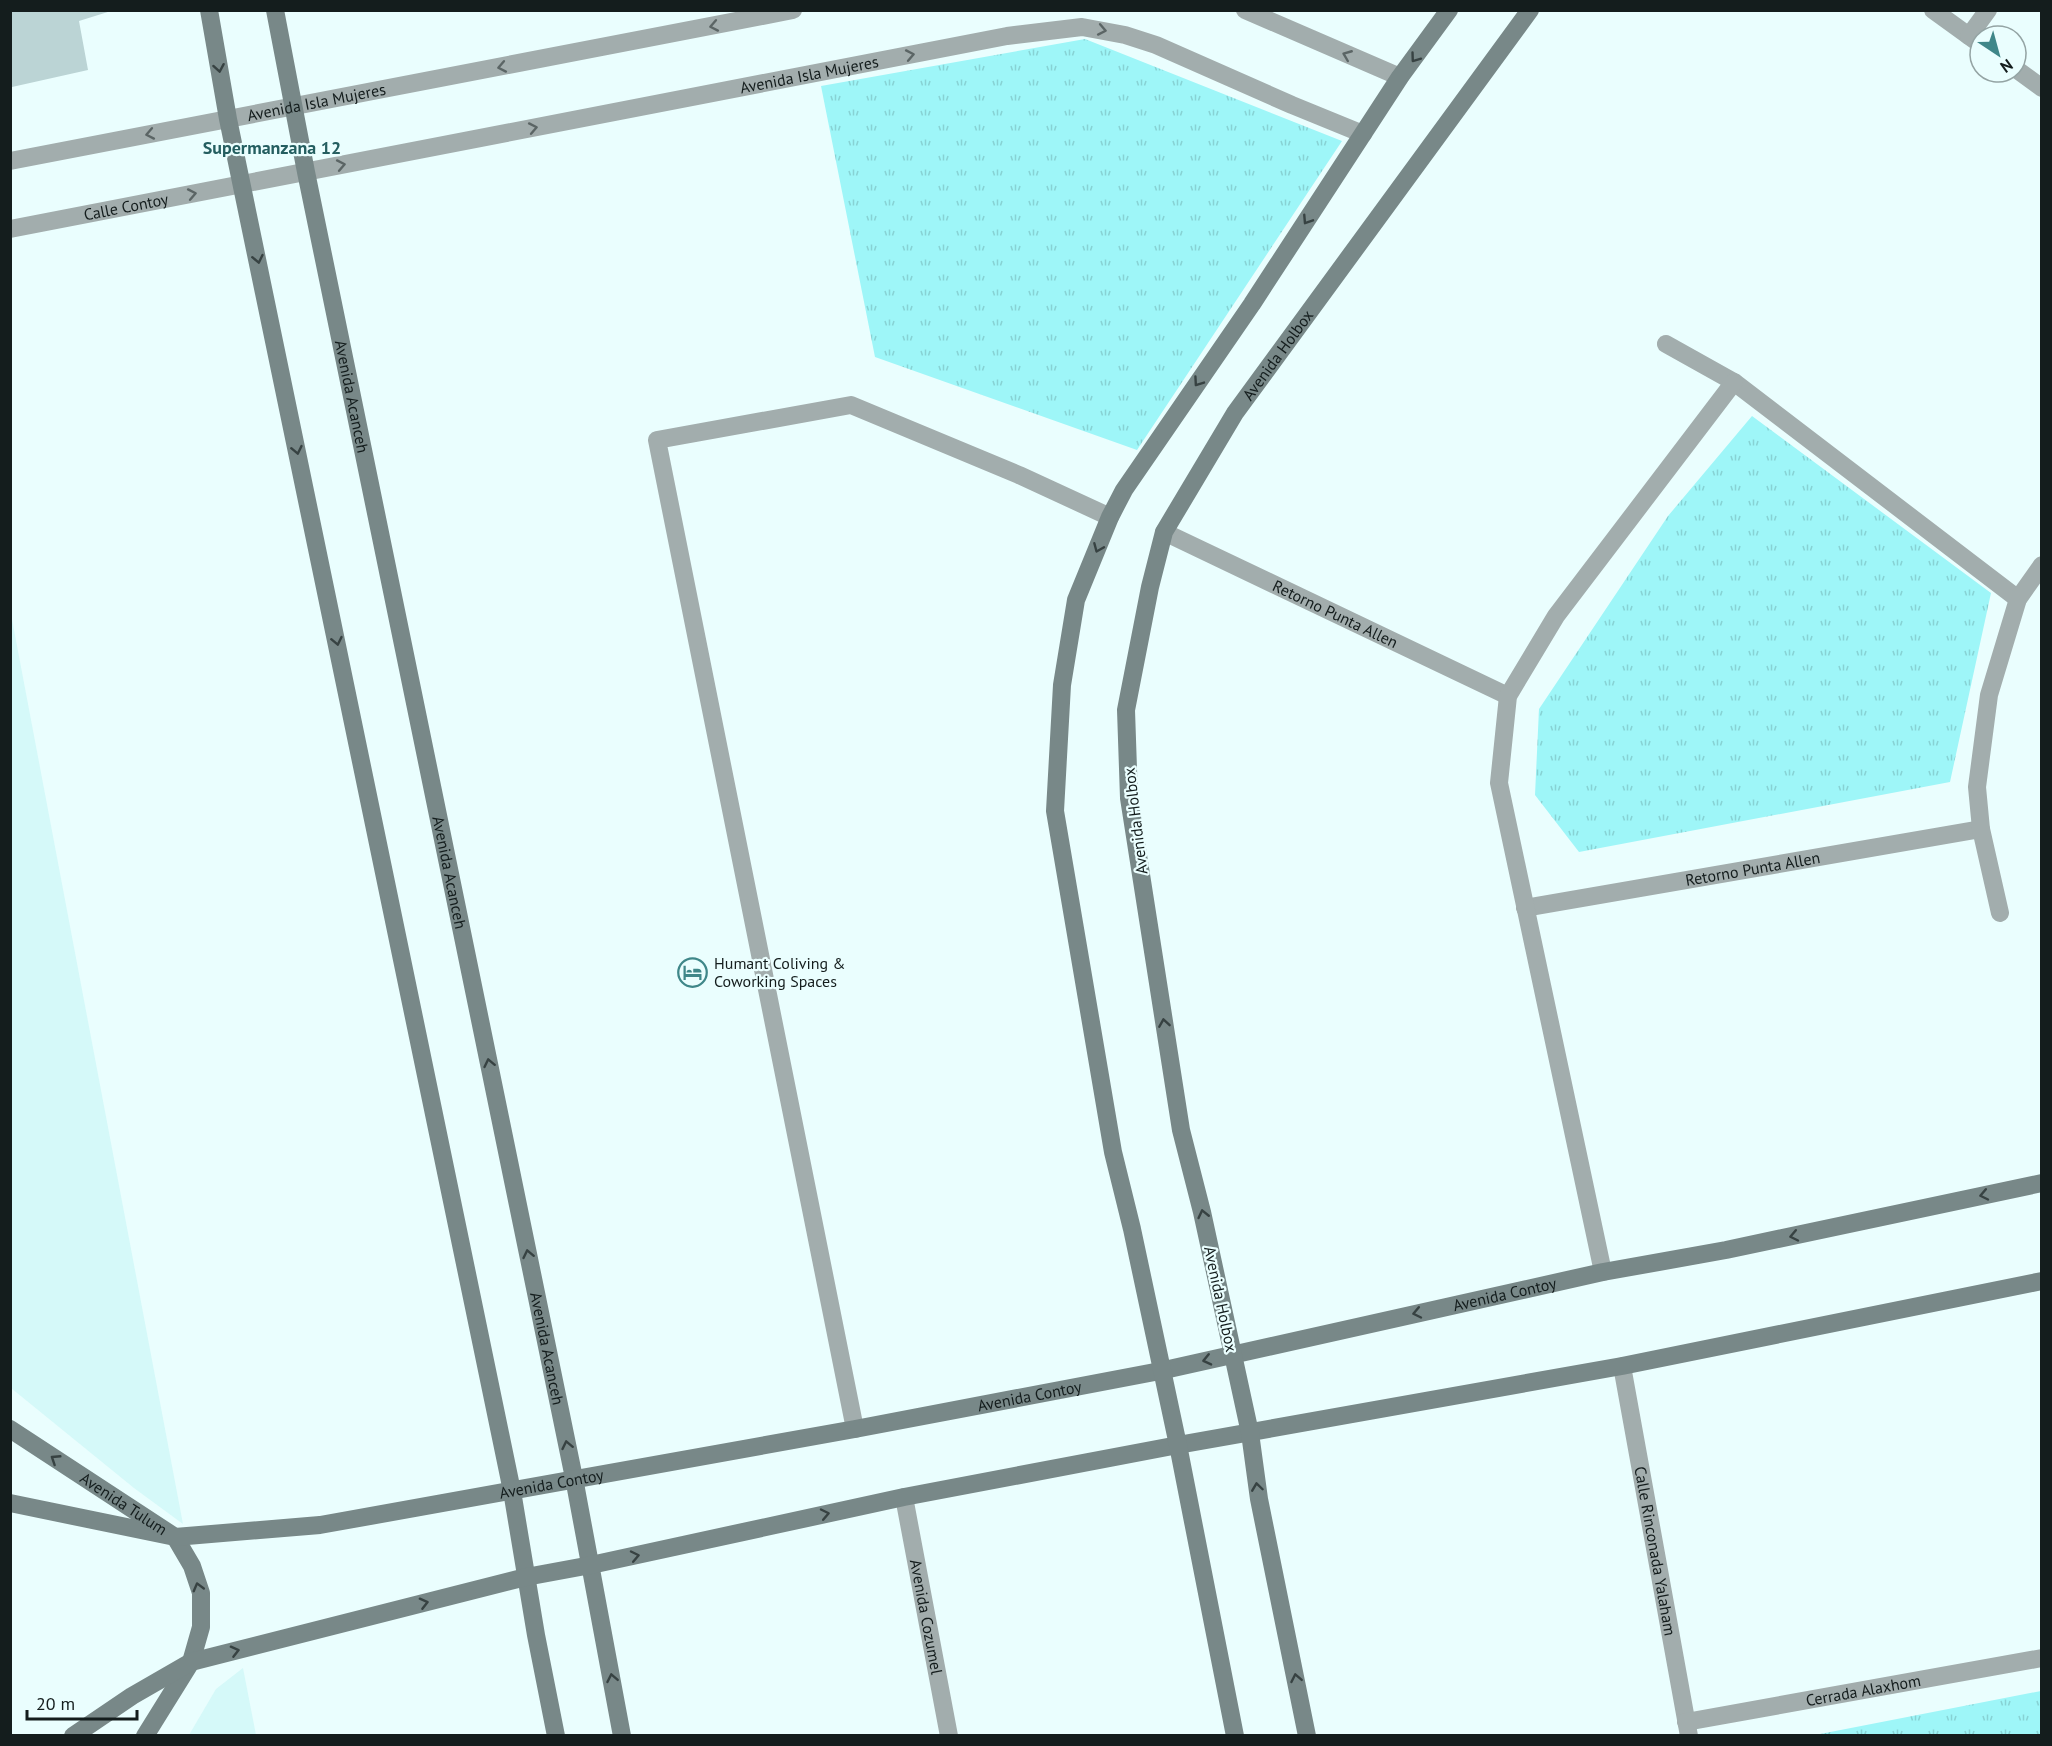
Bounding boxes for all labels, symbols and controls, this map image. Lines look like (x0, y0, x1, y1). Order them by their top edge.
one-way arrow (710, 19, 720, 32)
one-way arrow (1097, 23, 1107, 36)
north arrow (1968, 24, 2028, 84)
one-way arrow (904, 49, 914, 62)
one-way arrow (1342, 50, 1353, 62)
street label: Avenida Isla Mujeres (738, 51, 880, 97)
one-way arrow (1411, 51, 1422, 62)
text: N (1997, 55, 2017, 77)
one-way arrow (498, 60, 508, 73)
one-way arrow (212, 63, 225, 73)
street label: Avenida Isla Mujeres (245, 79, 388, 125)
one-way arrow (527, 122, 537, 135)
one-way arrow (145, 127, 155, 140)
district label: Supermanzana 12 (203, 136, 341, 159)
one-way arrow (336, 159, 346, 172)
one-way arrow (186, 188, 196, 201)
street label: Calle Contoy (82, 189, 170, 225)
one-way arrow (1303, 213, 1314, 224)
one-way arrow (251, 254, 264, 264)
street label: Avenida Holbox (1238, 306, 1317, 404)
street label: Avenida Acanceh (331, 338, 373, 455)
one-way arrow (1194, 375, 1205, 386)
one-way arrow (290, 445, 303, 455)
one-way arrow (1093, 542, 1105, 553)
street label: Retorno Punta Allen (1270, 575, 1401, 652)
one-way arrow (330, 636, 343, 646)
street label: Avenida Holbox (1119, 766, 1151, 876)
street label: Avenida Acanceh (428, 814, 471, 931)
street label: Retorno Punta Allen (1684, 847, 1822, 890)
place label: Humant Coliving & Coworking Spaces (714, 953, 846, 991)
hotel icon: Humant Coliving & Coworking Spaces (677, 956, 709, 988)
one-way arrow (1159, 1018, 1171, 1027)
one-way arrow (483, 1058, 496, 1068)
one-way arrow (1980, 1188, 1990, 1201)
one-way arrow (1197, 1209, 1210, 1219)
one-way arrow (1789, 1229, 1799, 1242)
street label: Avenida Holbox (1200, 1244, 1242, 1354)
one-way arrow (522, 1249, 535, 1259)
street label: Avenida Contoy (1451, 1273, 1559, 1315)
street label: Avenida Acanceh (526, 1290, 569, 1407)
one-way arrow (1413, 1306, 1423, 1319)
one-way arrow (1202, 1352, 1212, 1365)
street label: Avenida Contoy (976, 1376, 1084, 1416)
one-way arrow (562, 1440, 575, 1450)
one-way arrow (51, 1455, 62, 1466)
street label: Avenida Contoy (498, 1464, 606, 1503)
street label: Calle Rinconada Yalaham (1630, 1465, 1681, 1637)
street label: Avenida Tulum (76, 1468, 171, 1539)
one-way arrow (1252, 1482, 1264, 1492)
one-way arrow (820, 1509, 830, 1522)
one-way arrow (629, 1550, 639, 1563)
street label: Avenida Cozumel (906, 1558, 947, 1676)
one-way arrow (193, 1582, 206, 1592)
one-way arrow (419, 1598, 429, 1611)
one-way arrow (230, 1645, 240, 1658)
street label: Cerrada Alaxhom (1804, 1670, 1922, 1710)
one-way arrow (606, 1673, 619, 1683)
one-way arrow (1290, 1673, 1303, 1683)
scale bar (27, 1683, 136, 1721)
text: 20 m (36, 1692, 75, 1715)

